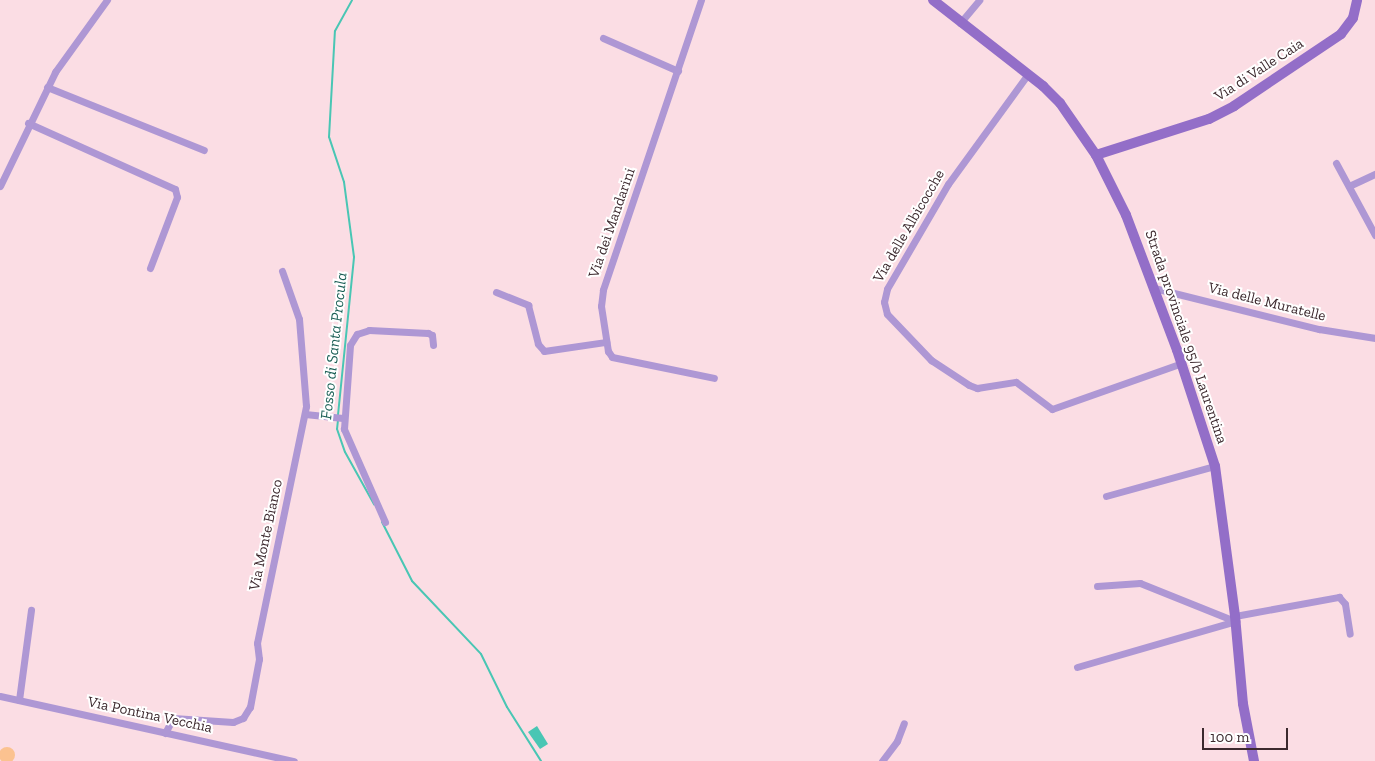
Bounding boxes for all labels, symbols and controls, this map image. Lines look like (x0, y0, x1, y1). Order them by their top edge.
street label: Via di Valle Caia (1211, 34, 1307, 106)
street label: Via dei Mandarini (585, 166, 639, 280)
street label: Via delle Albicocche (869, 166, 949, 286)
street label: Strada provinciale 95/b Laurentina (1141, 228, 1231, 446)
water label: Fosso di Santa Procula (317, 272, 351, 420)
street label: Via delle Muratelle (1206, 279, 1328, 325)
street label: Via Monte Bianco (245, 478, 287, 592)
street label: Via Pontina Vecchia (86, 693, 214, 737)
scale bar (1205, 718, 1291, 750)
text: 100 m (1210, 728, 1249, 746)

